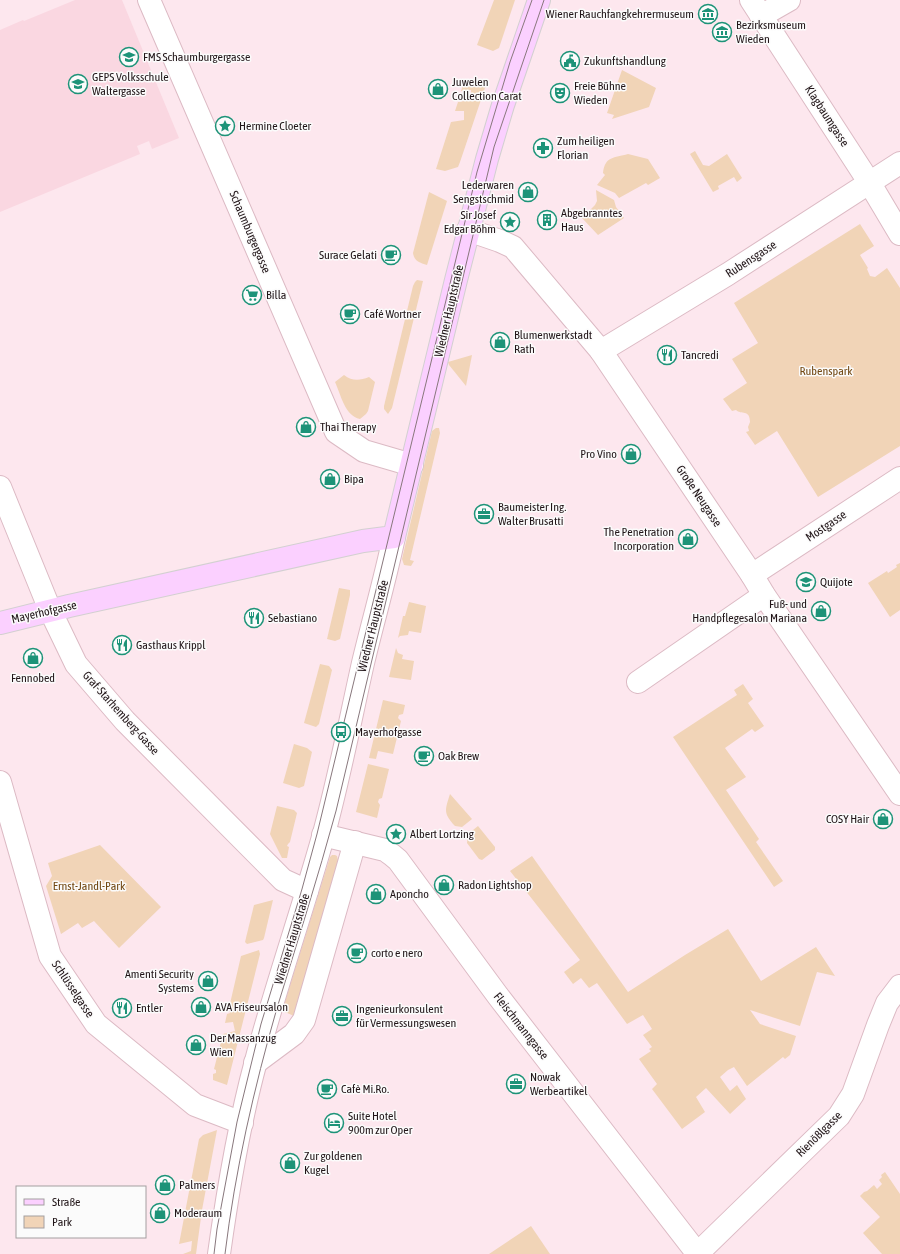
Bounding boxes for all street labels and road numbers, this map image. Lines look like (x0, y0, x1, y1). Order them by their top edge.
street label: Klagbaumgasse (802, 83, 852, 149)
street label: Schaumburgergasse (226, 189, 274, 275)
street label: Rubensgasse (723, 237, 779, 281)
street label: Wiedner Hauptstraße (432, 264, 466, 358)
street label: Große Neugasse (673, 463, 725, 529)
street label: Mostgasse (803, 507, 849, 545)
street label: Wiedner Hauptstraße (355, 579, 391, 673)
street label: Mayerhofgasse (10, 598, 78, 626)
street label: Graf-Starhemberg-Gasse (80, 668, 162, 758)
street label: Wiedner Hauptstraße (272, 892, 312, 986)
street label: Schlüsselgasse (49, 958, 97, 1020)
street label: Fleischmanngasse (491, 990, 551, 1062)
street label: Rienößlgasse (793, 1108, 845, 1160)

